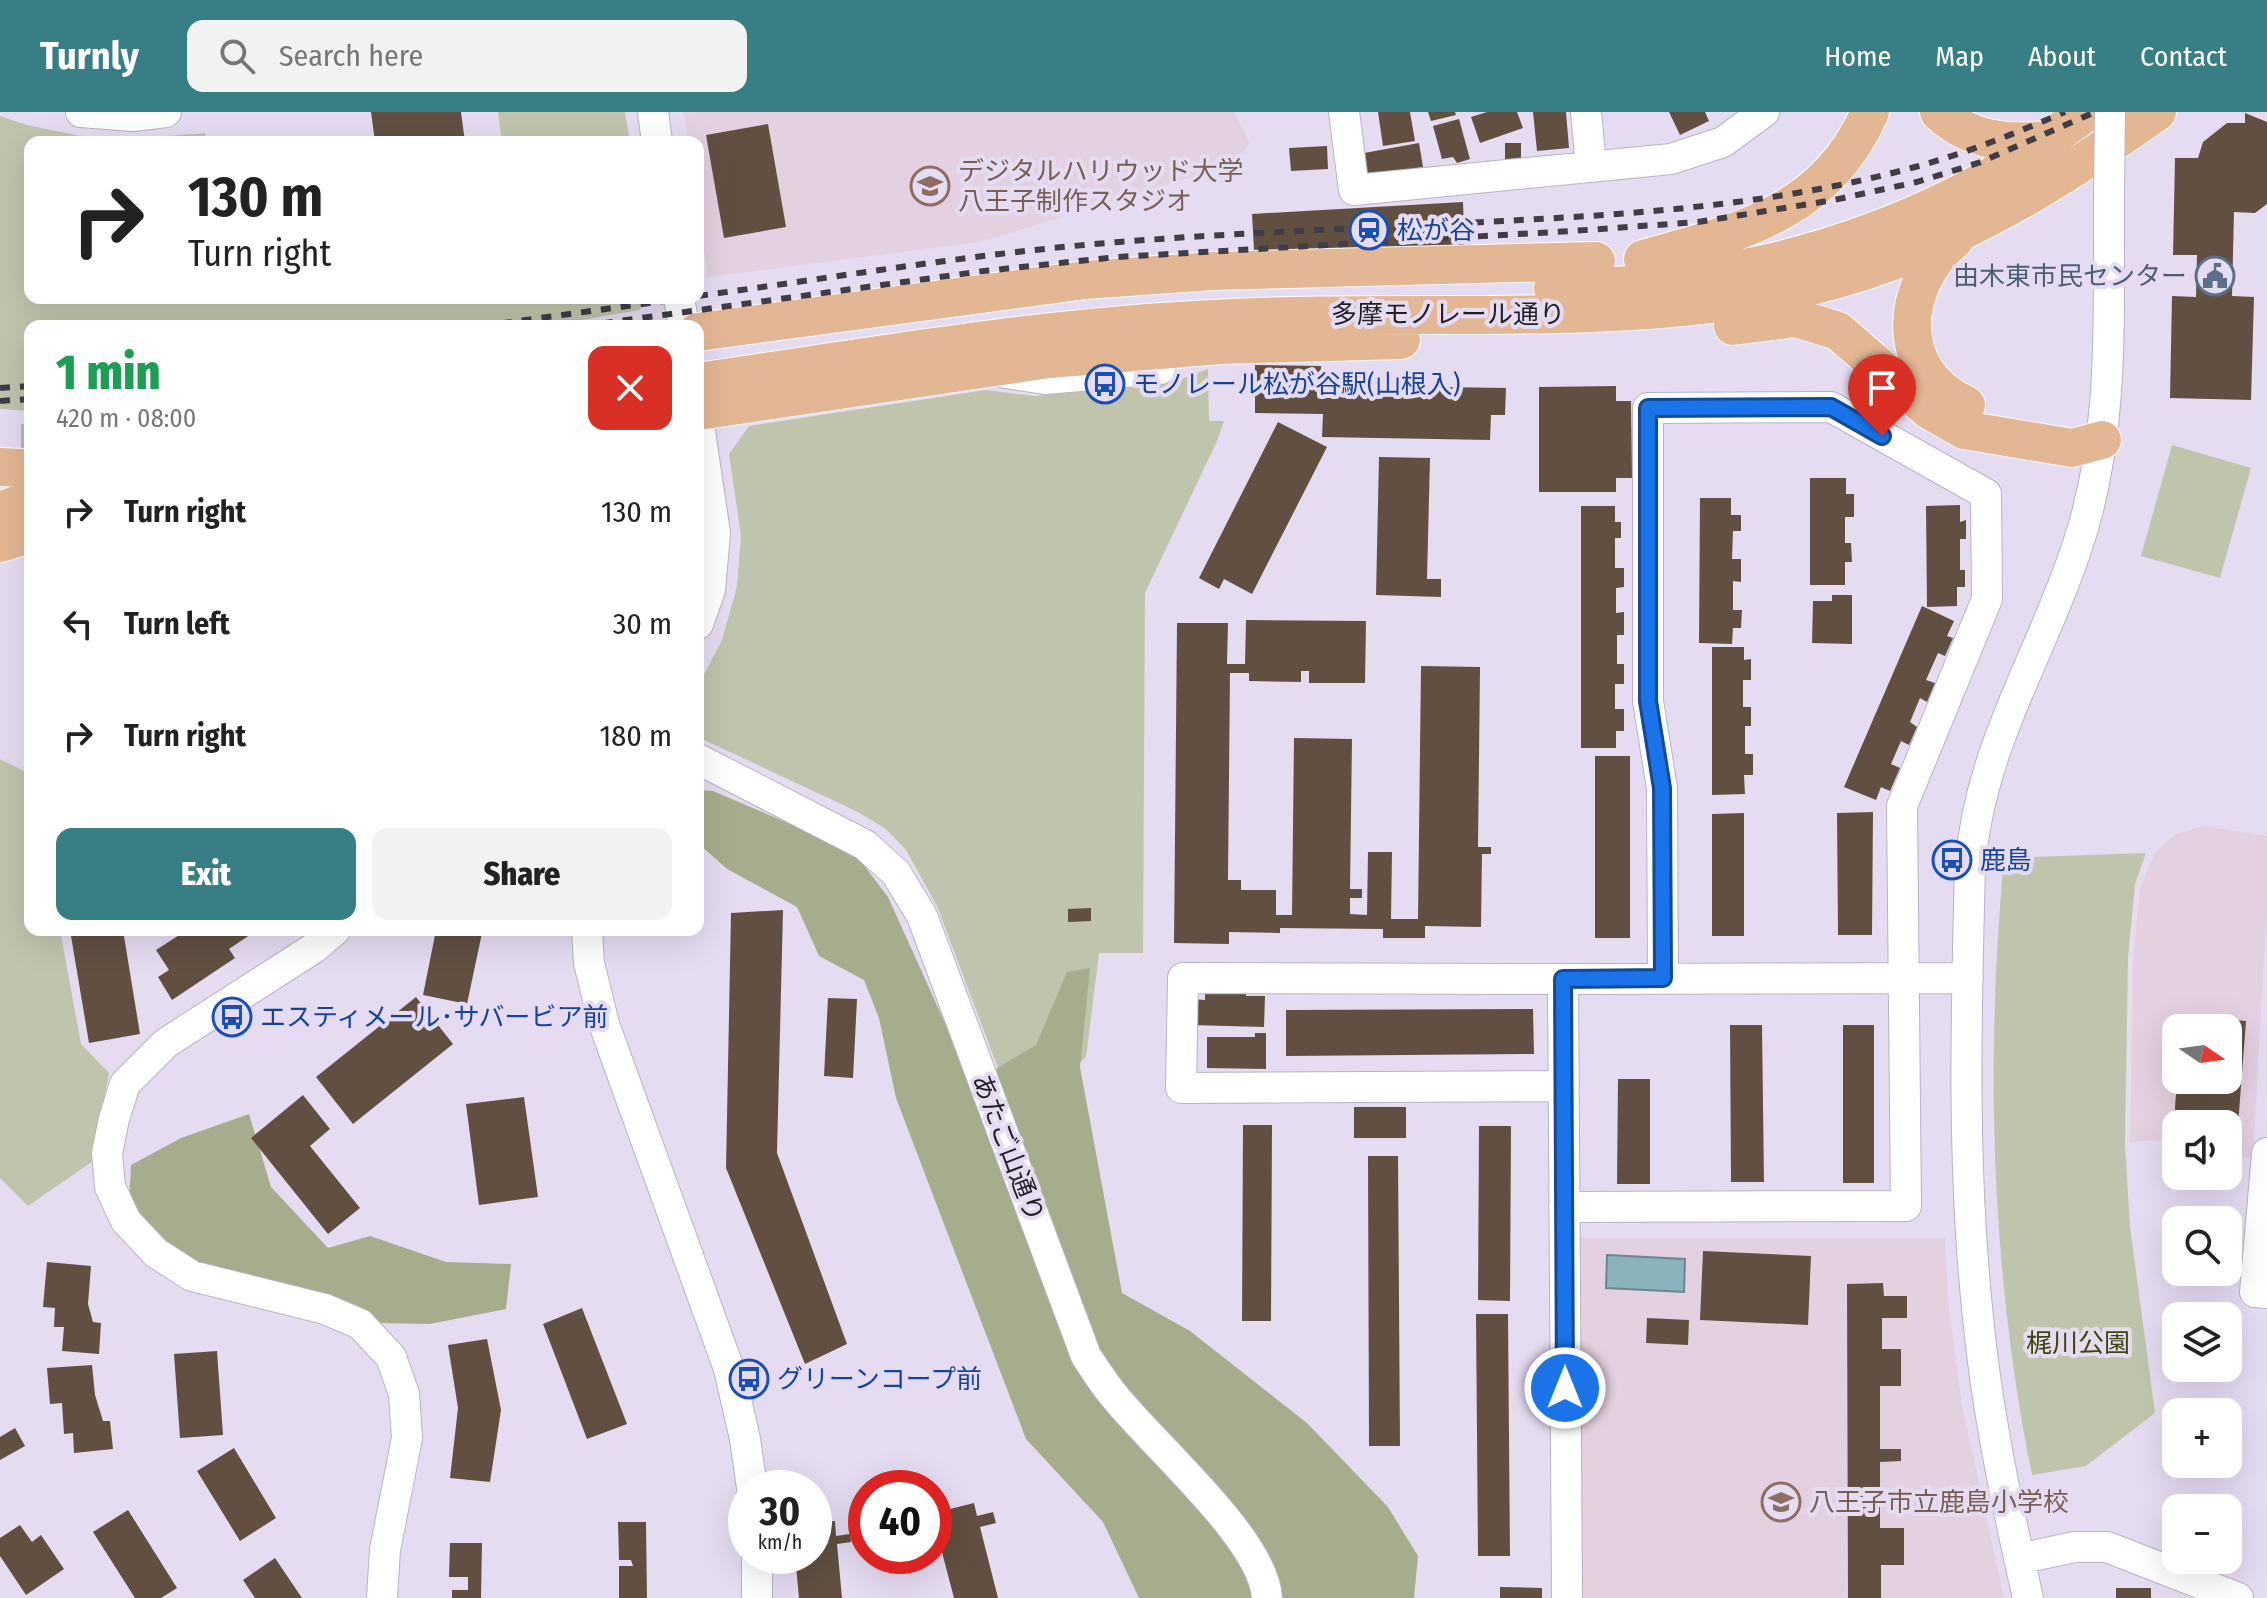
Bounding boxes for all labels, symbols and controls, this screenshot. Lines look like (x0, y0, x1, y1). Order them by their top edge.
search box (187, 20, 747, 92)
text: Turnly (40, 33, 139, 79)
icon: search (215, 34, 259, 78)
text: Search here (279, 38, 423, 74)
text: Home (1824, 40, 1891, 73)
text: Map (1935, 40, 1984, 73)
text: About (2028, 40, 2096, 73)
text: Contact (2140, 40, 2227, 73)
place label: デジタルハリウッド大学 八王子制作スタジオ (958, 156, 1243, 217)
text: 130 m (188, 164, 323, 231)
school or university icon: デジタルハリウッド大学 八王子制作スタジオ (909, 165, 951, 207)
icon: right (56, 168, 160, 272)
station icon: 松が谷 (1348, 209, 1390, 251)
place label: 松が谷 (1397, 215, 1475, 246)
text: Turn right (188, 232, 331, 276)
public building icon: 由木東市民センター (2194, 255, 2236, 297)
place label: 由木東市民センター (1953, 261, 2187, 292)
street label: 多摩モノレール通り (1331, 299, 1565, 330)
text: 1 min (56, 344, 160, 402)
button: close (588, 346, 672, 430)
pin (1848, 354, 1916, 436)
bus stop icon: モノレール松が谷駅(山根入) (1084, 363, 1126, 405)
icon: arrive (1860, 366, 1904, 410)
place label: モノレール松が谷駅(山根入) (1133, 369, 1460, 400)
text: 420 m · 08:00 (56, 403, 196, 434)
icon: right (56, 490, 100, 534)
text: Turn right (124, 494, 246, 530)
text: 130 m (601, 494, 672, 530)
icon: left (56, 602, 100, 646)
text: Turn left (124, 606, 230, 642)
text: 30 m (613, 606, 672, 642)
icon: right (56, 714, 100, 758)
text: Turn right (124, 718, 246, 754)
text: 180 m (600, 718, 672, 754)
button: Exit (56, 828, 356, 920)
button: Share (372, 828, 672, 920)
bus stop icon: 鹿島 (1931, 839, 1973, 881)
place label: 鹿島 (1980, 845, 2032, 876)
bus stop icon: エスティメール･サバービア前 (211, 996, 253, 1038)
place label: エスティメール･サバービア前 (260, 1002, 608, 1033)
north arrow (2162, 1014, 2242, 1094)
map controls (2162, 1014, 2242, 1574)
street label: あたご山通り (966, 1070, 1050, 1226)
button: sound (2162, 1110, 2242, 1190)
button: search (2162, 1206, 2242, 1286)
button: layers (2162, 1302, 2242, 1382)
park label: 梶川公園 (2026, 1328, 2130, 1359)
position arrow (1523, 1346, 1607, 1430)
bus stop icon: グリーンコープ前 (728, 1358, 770, 1400)
place label: グリーンコープ前 (777, 1364, 982, 1395)
button: + (2162, 1398, 2242, 1478)
speed limit sign: 40 (848, 1470, 952, 1574)
school or university icon: 八王子市立鹿島小学校 (1760, 1481, 1802, 1523)
place label: 八王子市立鹿島小学校 (1809, 1487, 2069, 1518)
text: 30 (760, 1488, 800, 1536)
button: − (2162, 1494, 2242, 1574)
text: km/h (758, 1530, 802, 1554)

